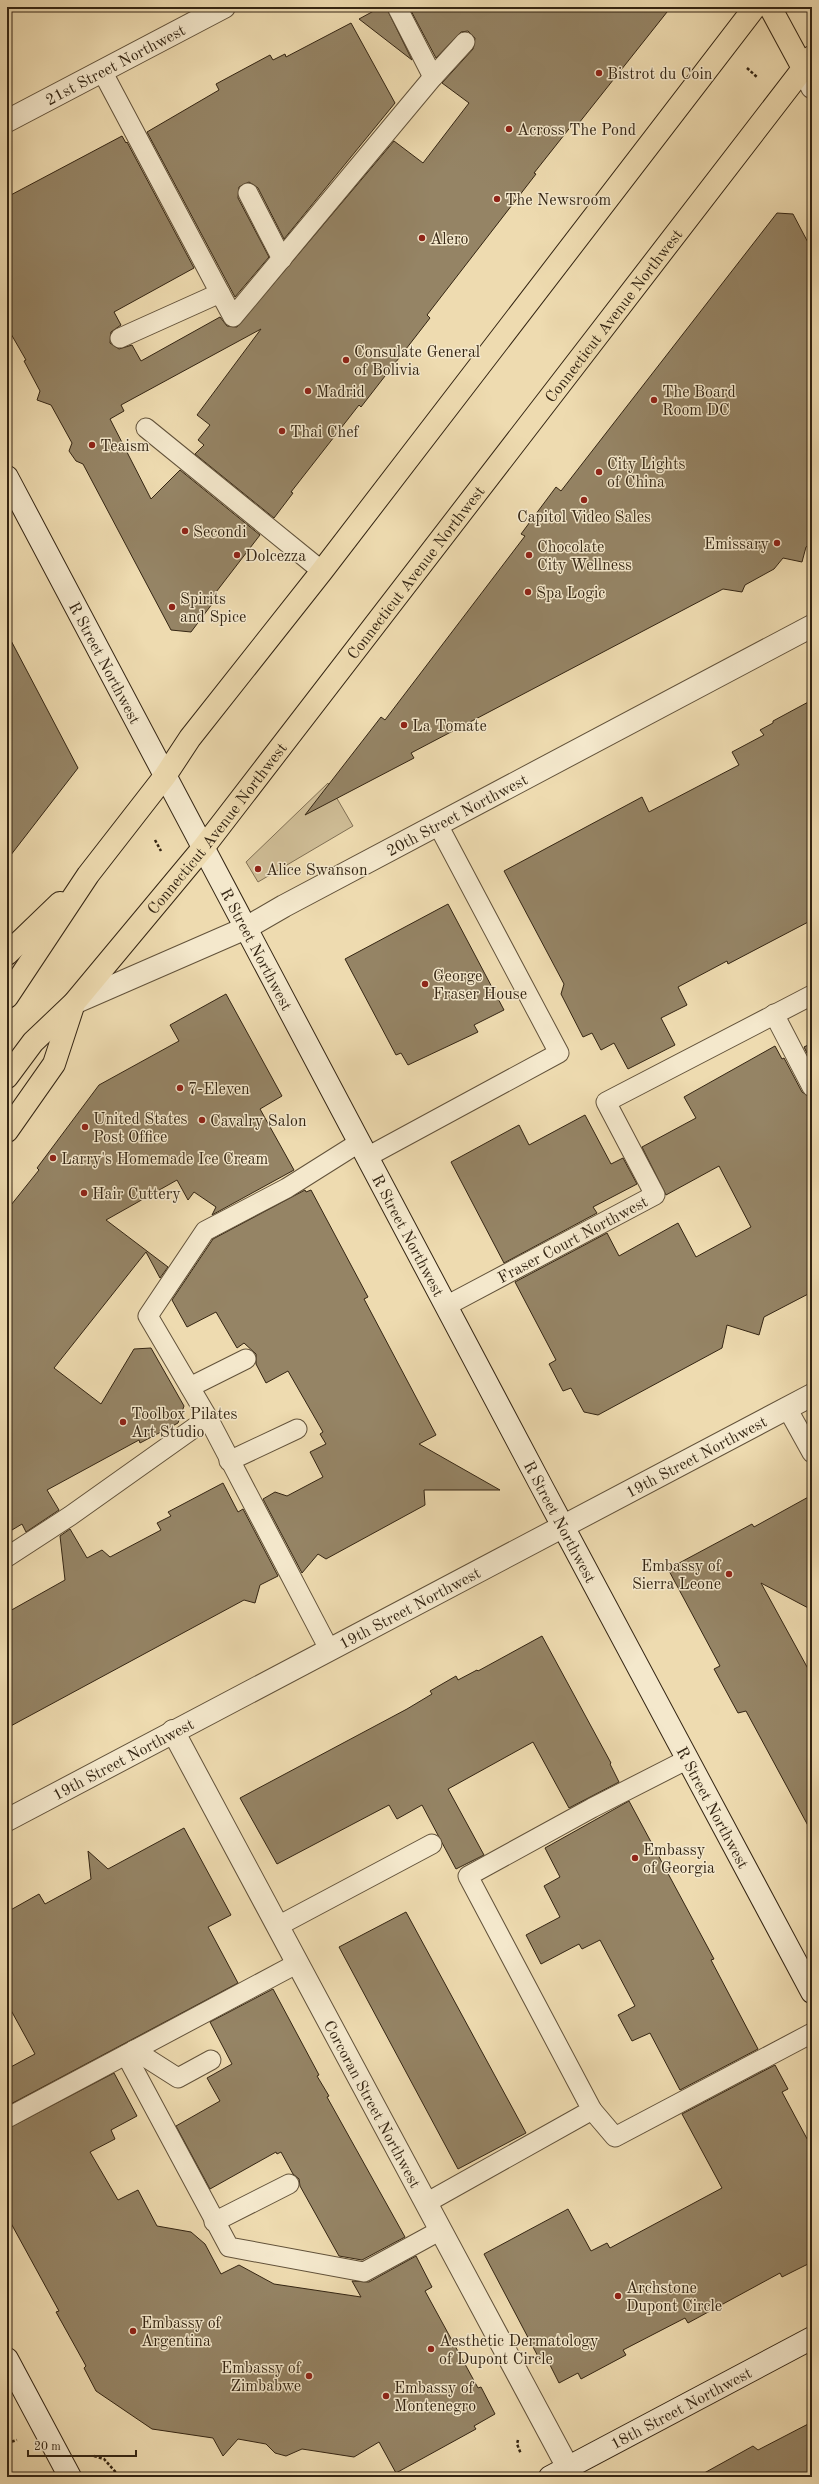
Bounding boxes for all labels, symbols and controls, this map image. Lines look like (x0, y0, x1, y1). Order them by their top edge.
street label: 21st Street Northwest (43, 23, 189, 109)
place label: Bistrot du Coin (607, 67, 713, 83)
marker: Bistrot du Coin (594, 68, 604, 78)
place label: Across The Pond (517, 123, 636, 139)
marker: Across The Pond (504, 124, 514, 134)
place label: The Newsroom (505, 193, 611, 209)
marker: The Newsroom (492, 194, 502, 204)
street label: Connecticut Avenue Northwest (543, 227, 686, 406)
place label: Alero (430, 232, 468, 248)
marker: Alero (417, 233, 427, 243)
place label: Consulate General of Bolivia (354, 345, 480, 379)
marker: Consulate General of Bolivia (341, 355, 351, 365)
place label: Madrid (316, 385, 365, 401)
place label: The Board Room DC (662, 385, 736, 419)
marker: Madrid (303, 386, 313, 396)
marker: The Board Room DC (649, 395, 659, 405)
place label: Thai Chef (290, 425, 360, 441)
marker: Thai Chef (277, 426, 287, 436)
place label: Teaism (100, 439, 150, 455)
marker: Teaism (87, 440, 97, 450)
place label: City Lights of China (607, 457, 686, 491)
marker: City Lights of China (594, 467, 604, 477)
street label: Connecticut Avenue Northwest (345, 483, 489, 663)
marker: Capitol Video Sales (579, 495, 589, 505)
place label: Capitol Video Sales (517, 510, 651, 526)
place label: Secondi (193, 525, 247, 541)
marker: Secondi (180, 526, 190, 536)
place label: Emissary (704, 537, 770, 553)
marker: Emissary (772, 538, 782, 548)
place label: Chocolate City Wellness (537, 540, 632, 574)
place label: Dolcezza (245, 549, 306, 565)
marker: Dolcezza (232, 550, 242, 560)
marker: Chocolate City Wellness (524, 550, 534, 560)
place label: Spa Logic (536, 586, 605, 602)
marker: Spa Logic (523, 587, 533, 597)
place label: Spirits and Spice (180, 592, 246, 626)
street label: R Street Northwest (65, 600, 143, 728)
marker: Spirits and Spice (167, 602, 177, 612)
place label: La Tomate (412, 719, 487, 735)
marker: La Tomate (399, 720, 409, 730)
street label: Connecticut Avenue Northwest (145, 740, 291, 918)
street label: 20th Street Northwest (384, 772, 531, 860)
place label: Alice Swanson (266, 863, 368, 879)
marker: Alice Swanson (253, 864, 263, 874)
street label: R Street Northwest (216, 886, 294, 1014)
place label: George Fraser House (433, 969, 527, 1003)
marker: George Fraser House (420, 979, 430, 989)
place label: 7-Eleven (188, 1082, 250, 1098)
marker: 7-Eleven (175, 1083, 185, 1093)
place label: United States Post Office (93, 1112, 188, 1146)
place label: Cavalry Salon (210, 1114, 307, 1130)
marker: Cavalry Salon (197, 1115, 207, 1125)
marker: United States Post Office (80, 1122, 90, 1132)
place label: Larry's Homemade Ice Cream (61, 1152, 269, 1168)
marker: Larry's Homemade Ice Cream (48, 1153, 58, 1163)
street label: R Street Northwest (368, 1172, 446, 1300)
place label: Hair Cuttery (92, 1187, 181, 1203)
marker: Hair Cuttery (79, 1188, 89, 1198)
street label: Fraser Court Northwest (496, 1194, 651, 1287)
place label: Toolbox Pilates Art Studio (131, 1407, 237, 1441)
street label: 19th Street Northwest (624, 1414, 770, 1502)
marker: Toolbox Pilates Art Studio (118, 1417, 128, 1427)
street label: R Street Northwest (520, 1459, 598, 1586)
place label: Embassy of Sierra Leone (632, 1559, 722, 1593)
street label: 19th Street Northwest (337, 1565, 484, 1653)
marker: Embassy of Sierra Leone (724, 1569, 734, 1579)
street label: 19th Street Northwest (51, 1717, 197, 1804)
street label: R Street Northwest (672, 1745, 751, 1872)
place label: Embassy of Georgia (643, 1843, 715, 1877)
marker: Embassy of Georgia (630, 1853, 640, 1863)
street label: Corcoran Street Northwest (320, 2018, 423, 2191)
place label: Archstone Dupont Circle (626, 2281, 722, 2315)
marker: Archstone Dupont Circle (613, 2291, 623, 2301)
place label: Embassy of Argentina (141, 2316, 222, 2350)
marker: Embassy of Argentina (128, 2326, 138, 2336)
place label: Aesthetic Dermatology of Dupont Circle (439, 2334, 599, 2368)
marker: Aesthetic Dermatology of Dupont Circle (426, 2344, 436, 2354)
place label: Embassy of Zimbabwe (221, 2361, 302, 2395)
street label: 18th Street Northwest (609, 2365, 755, 2453)
marker: Embassy of Zimbabwe (304, 2371, 314, 2381)
place label: Embassy of Montenegro (394, 2381, 476, 2415)
marker: Embassy of Montenegro (381, 2391, 391, 2401)
scale bar (28, 2432, 136, 2458)
text: 20 m (34, 2441, 61, 2453)

